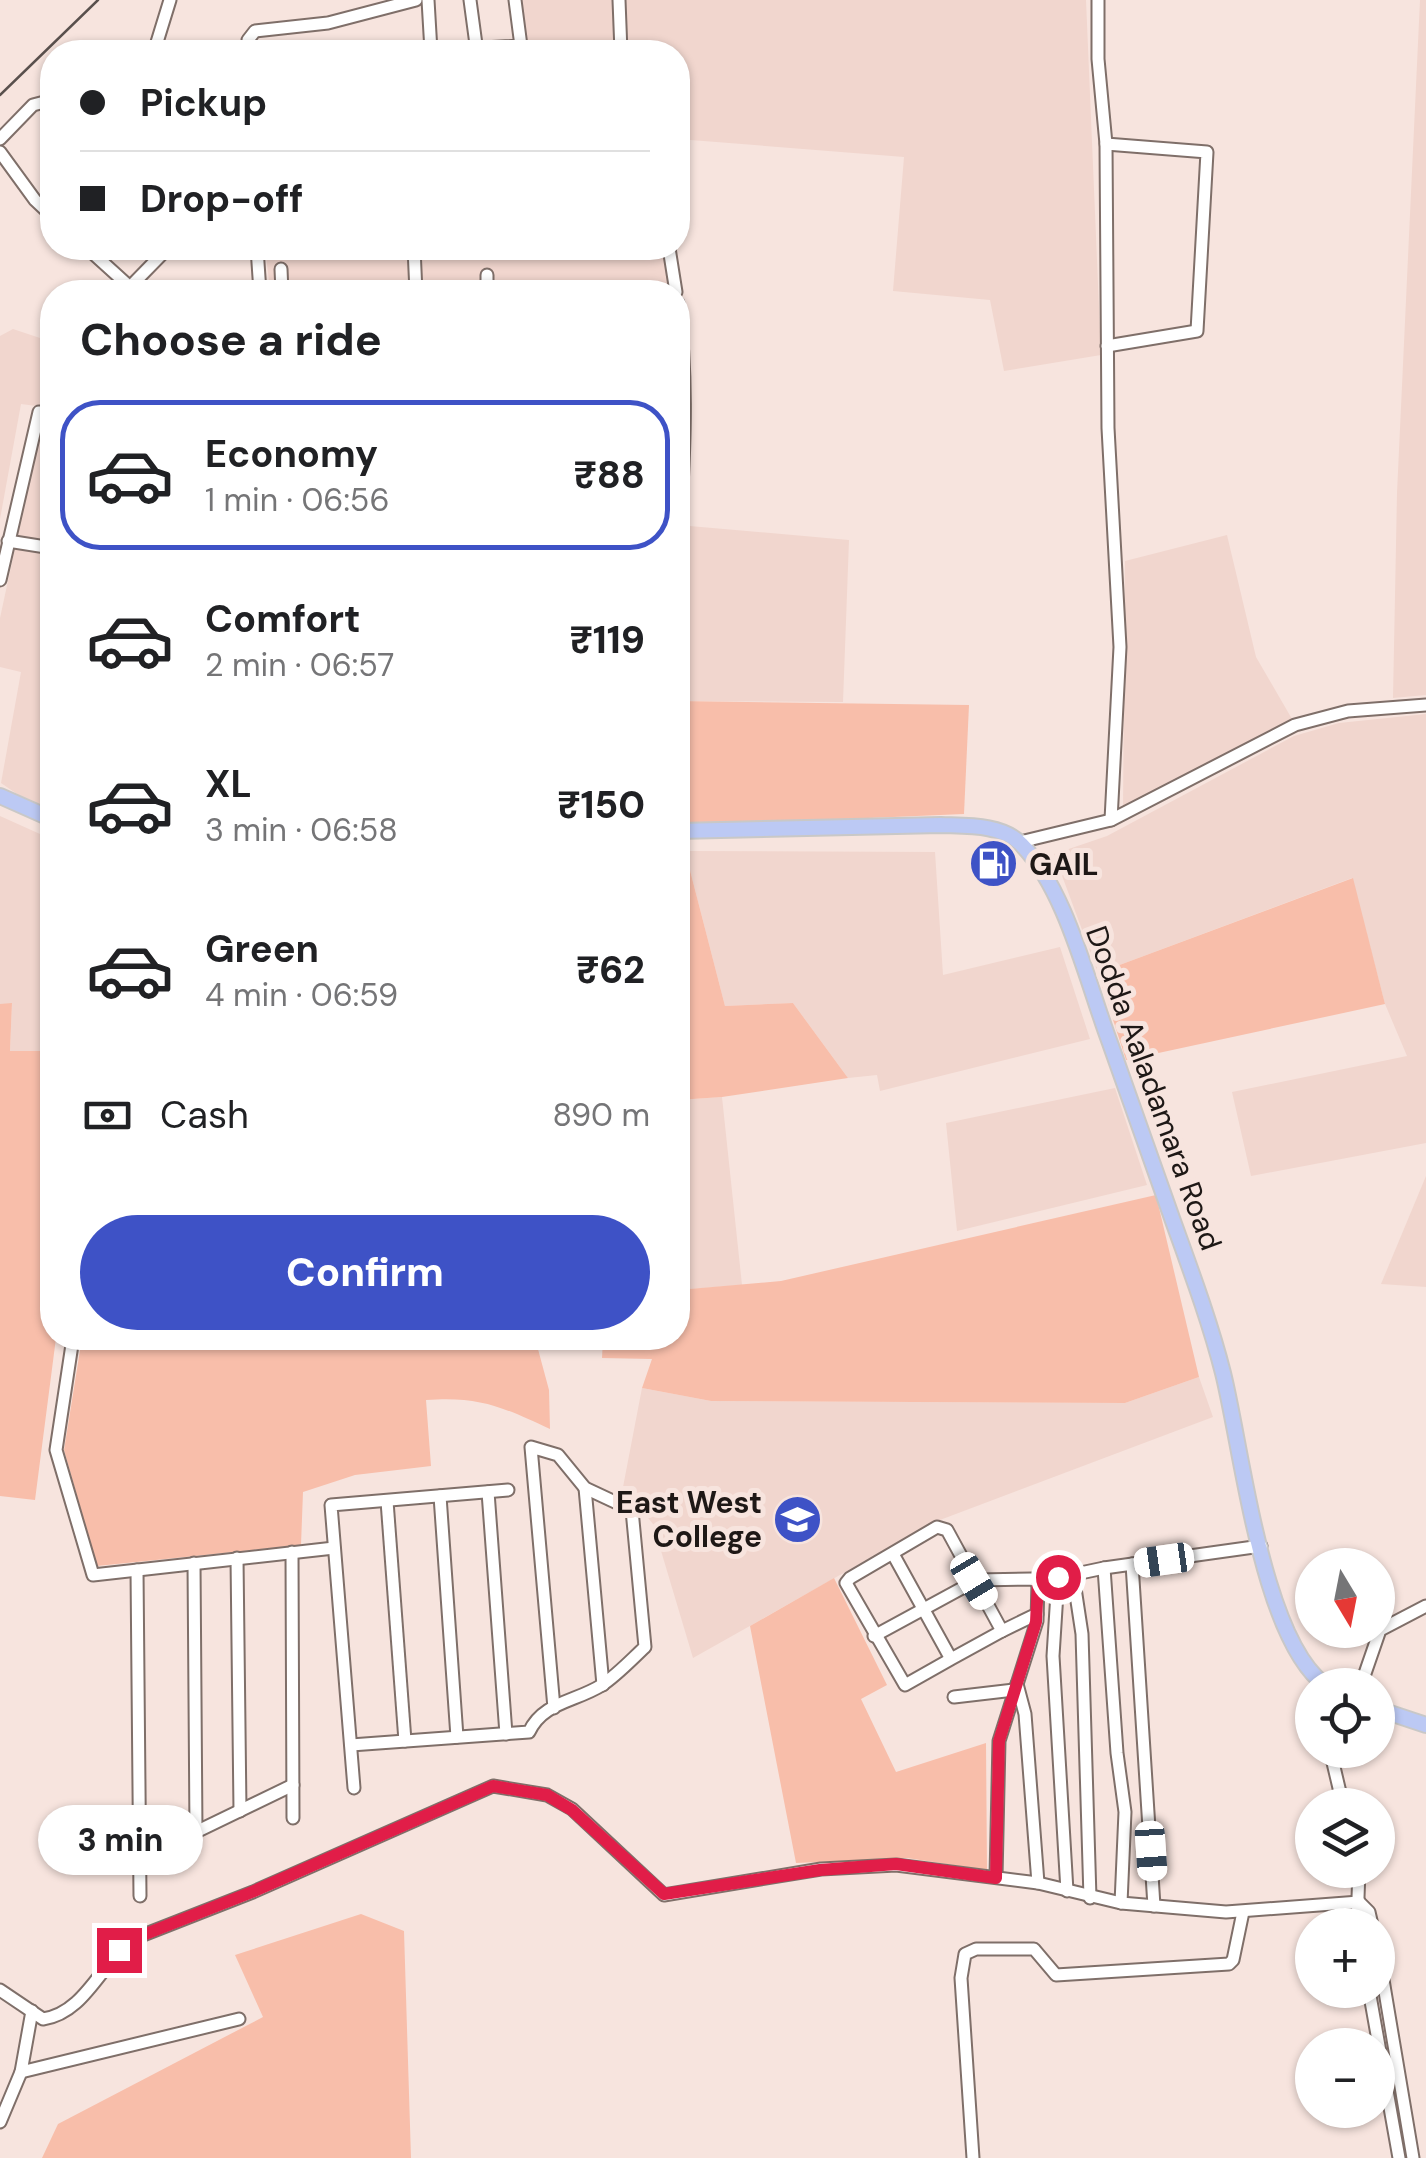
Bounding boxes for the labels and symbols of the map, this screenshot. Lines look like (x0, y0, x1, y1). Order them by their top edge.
fuel station icon: GAIL (968, 838, 1020, 890)
place label: GAIL (1029, 845, 1099, 884)
street label: Dodda Aaladamara Road (1077, 920, 1231, 1256)
place label: East West College (616, 1483, 762, 1556)
school or university icon: East West College (771, 1493, 823, 1545)
car (1132, 1541, 1196, 1579)
car (946, 1548, 1002, 1614)
north arrow (1295, 1548, 1395, 1648)
route start (1036, 1555, 1081, 1600)
callout: 3 min (36, 1805, 202, 1875)
car (1134, 1820, 1168, 1882)
route end (97, 1928, 142, 1973)

